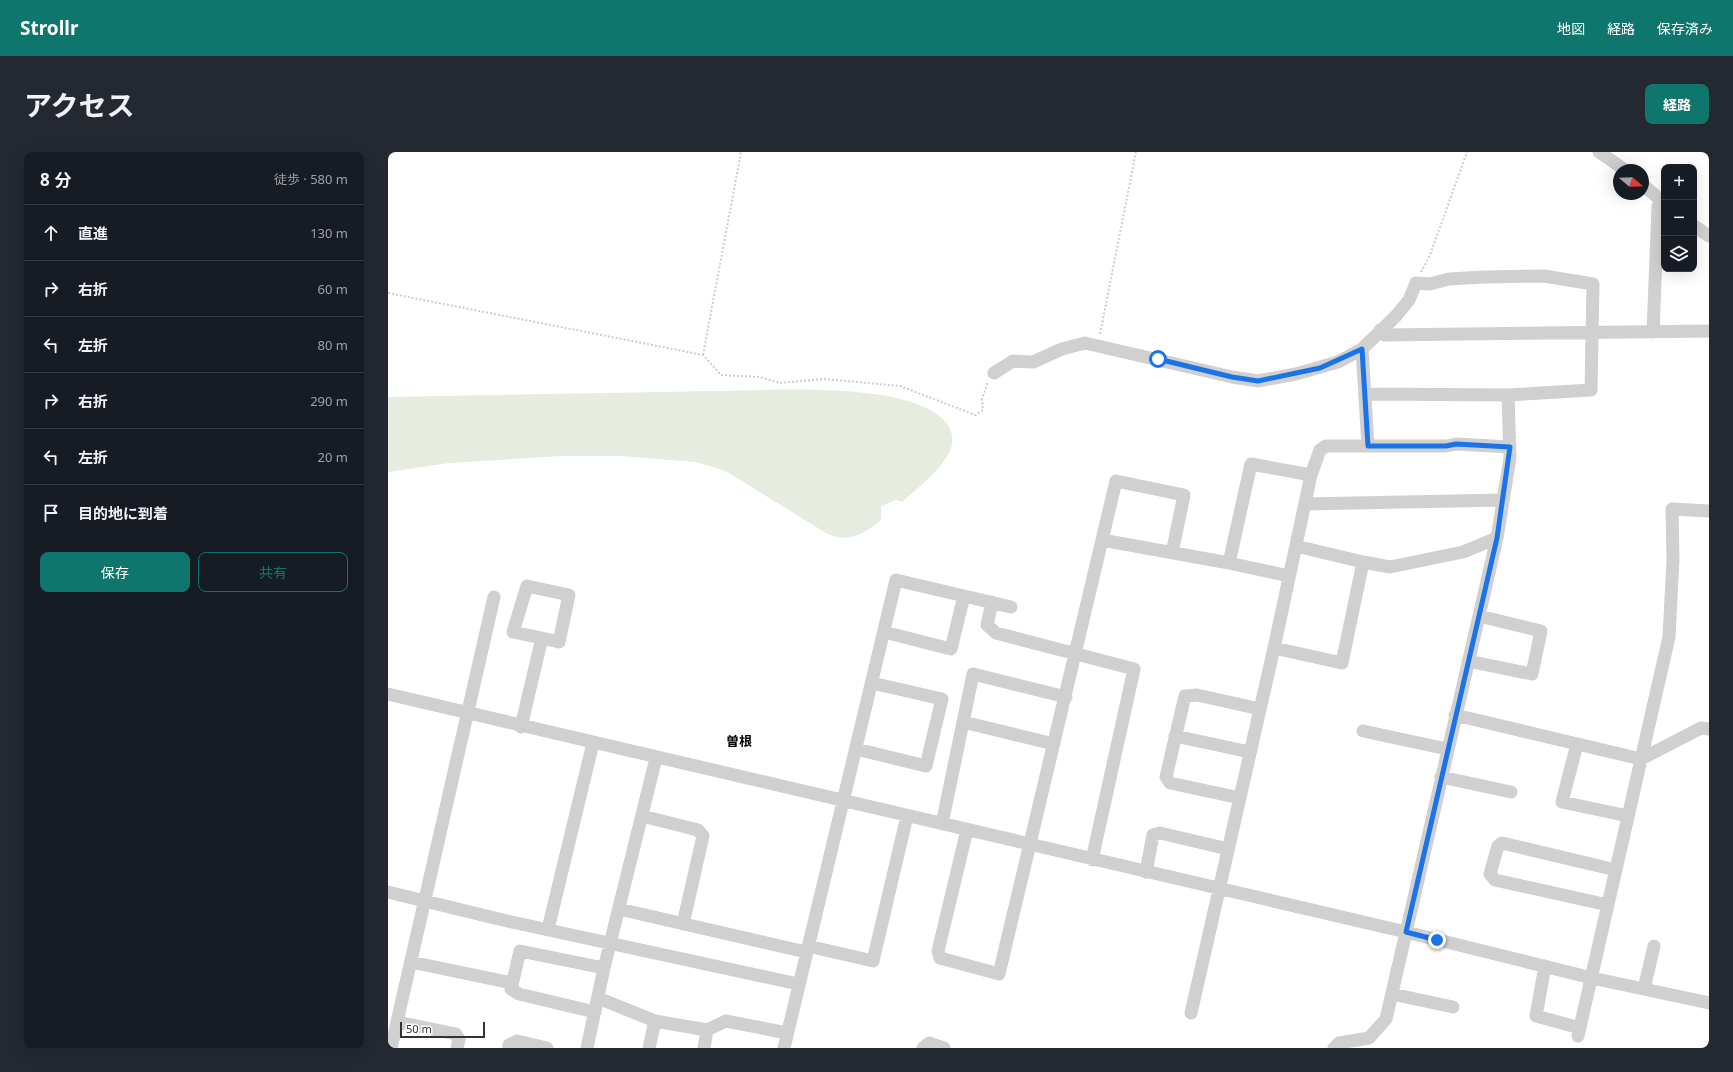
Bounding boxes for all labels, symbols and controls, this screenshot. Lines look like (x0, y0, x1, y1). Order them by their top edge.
text: Strollr (20, 15, 79, 41)
text: 地図 (1557, 19, 1585, 38)
text: 経路 (1607, 19, 1635, 38)
text: 保存済み (1657, 19, 1713, 38)
button: 経路 (1645, 84, 1709, 124)
text: アクセス (24, 86, 135, 124)
north arrow (1613, 164, 1649, 200)
map controls (1661, 164, 1697, 272)
button: + (1661, 164, 1697, 200)
text: 8 分 (40, 168, 71, 191)
text: 徒歩 · 580 m (274, 170, 348, 188)
button: − (1661, 200, 1697, 236)
icon: ahead (40, 222, 62, 244)
text: 直進 (78, 223, 108, 243)
text: 130 m (310, 224, 348, 242)
button: layers (1661, 236, 1697, 272)
icon: right (40, 278, 62, 300)
text: 右折 (78, 279, 108, 299)
text: 60 m (318, 280, 348, 298)
icon: left (40, 334, 62, 356)
text: 左折 (78, 335, 108, 355)
text: 80 m (318, 336, 348, 354)
route start (1149, 350, 1167, 368)
icon: right (40, 390, 62, 412)
text: 右折 (78, 391, 108, 411)
text: 290 m (310, 392, 348, 410)
icon: left (40, 446, 62, 468)
text: 左折 (78, 447, 108, 467)
text: 20 m (318, 448, 348, 466)
icon: arrive (40, 502, 62, 524)
text: 目的地に到着 (78, 503, 168, 523)
button: 保存 (40, 552, 190, 592)
button: 共有 (198, 552, 348, 592)
district label: 曽根 (726, 732, 752, 750)
route end (1428, 931, 1446, 949)
scale bar (400, 1020, 485, 1039)
text: 50 m (406, 1021, 432, 1036)

